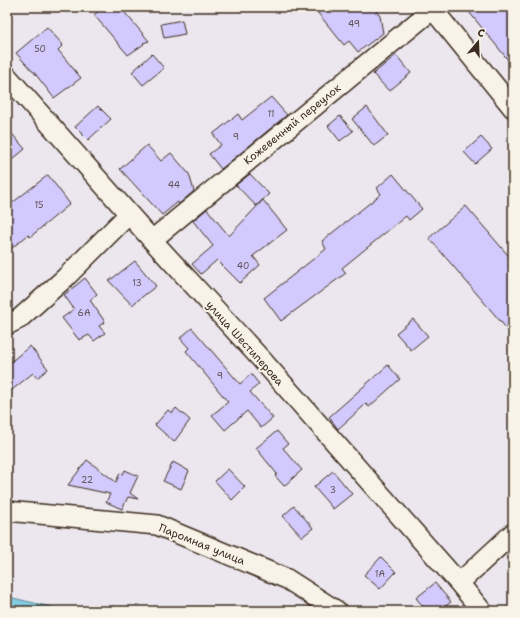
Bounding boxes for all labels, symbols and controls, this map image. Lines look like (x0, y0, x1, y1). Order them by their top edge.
house number: 49 (348, 18, 360, 30)
north arrow (458, 22, 498, 62)
text: С (475, 25, 487, 41)
house number: 50 (34, 43, 46, 55)
street label: Кожевенный переулок (241, 80, 344, 168)
house number: 11 (267, 108, 275, 120)
house number: 9 (233, 131, 239, 143)
house number: 44 (168, 179, 180, 191)
house number: 15 (34, 199, 44, 211)
house number: 40 (237, 260, 249, 272)
house number: 13 (132, 277, 142, 289)
street label: улица Шестиперова (202, 298, 287, 389)
house number: 6А (78, 307, 91, 319)
house number: 9 (217, 370, 223, 382)
house number: 22 (81, 474, 93, 486)
house number: 3 (330, 484, 336, 496)
street label: Паромная улица (156, 520, 247, 569)
house number: 1А (375, 568, 386, 580)

